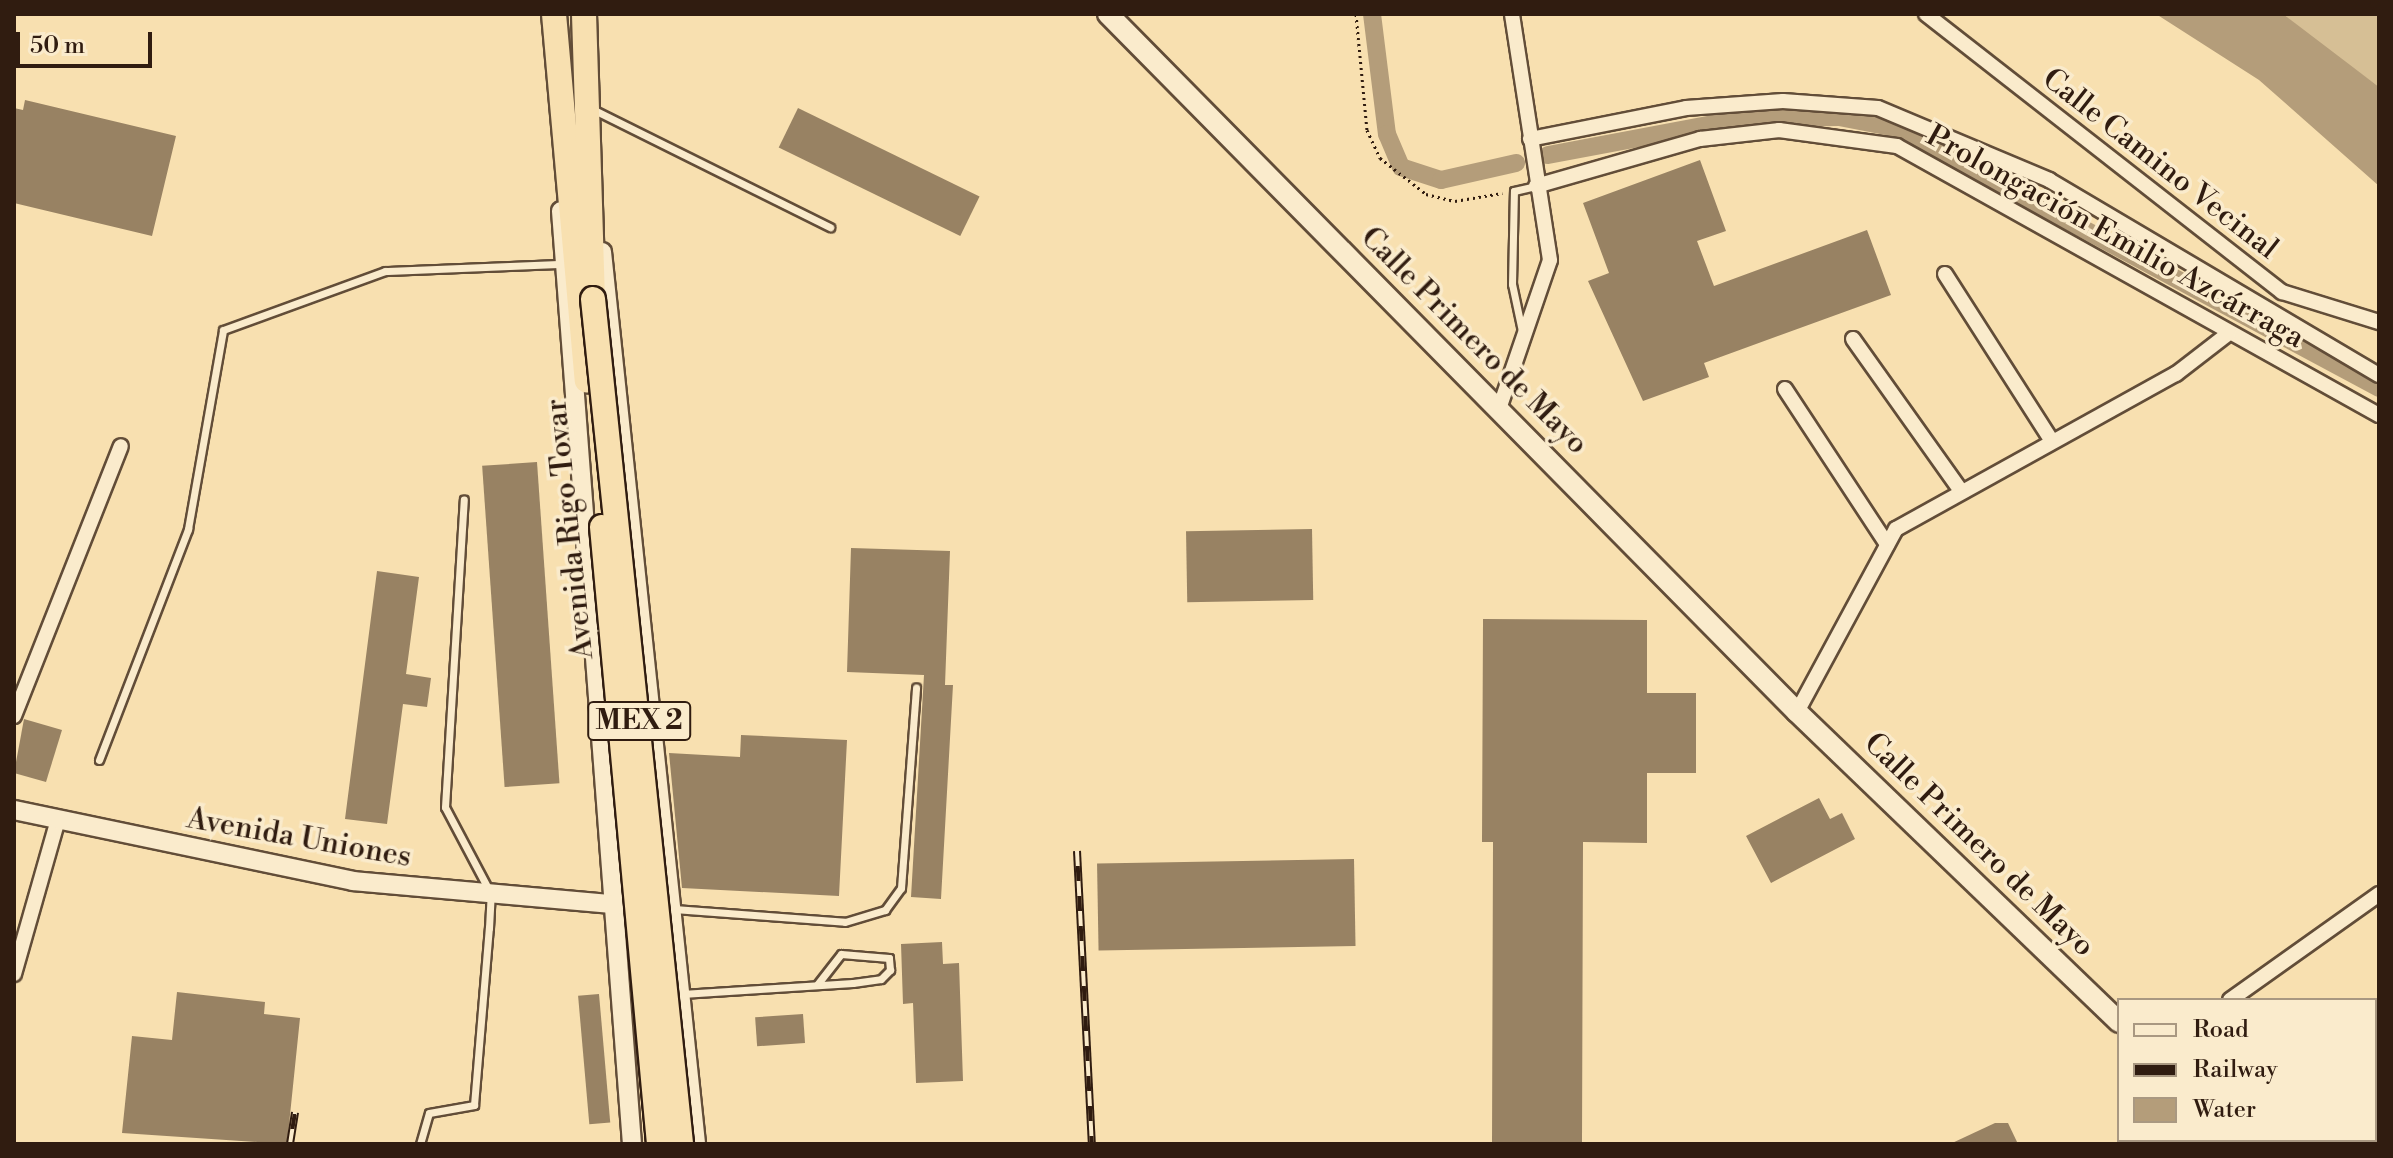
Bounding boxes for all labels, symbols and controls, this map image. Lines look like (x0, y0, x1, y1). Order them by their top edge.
scale bar (20, 16, 156, 66)
text: 50 m (30, 31, 85, 61)
street label: Calle Camino Vecinal (2035, 61, 2285, 267)
street label: Prolongación Emilio Azcárraga (1920, 118, 2310, 356)
street label: Calle Primero de Mayo (1353, 220, 1595, 462)
street label: Avenida Rigo Tovar (538, 397, 602, 661)
road number: MEX 2 (587, 697, 691, 745)
street label: Calle Primero de Mayo (1856, 726, 2102, 964)
street label: Avenida Uniones (184, 801, 414, 875)
legend (2117, 998, 2377, 1142)
text: Road (2193, 1015, 2249, 1045)
text: Railway (2193, 1055, 2278, 1085)
text: Water (2193, 1095, 2256, 1125)

